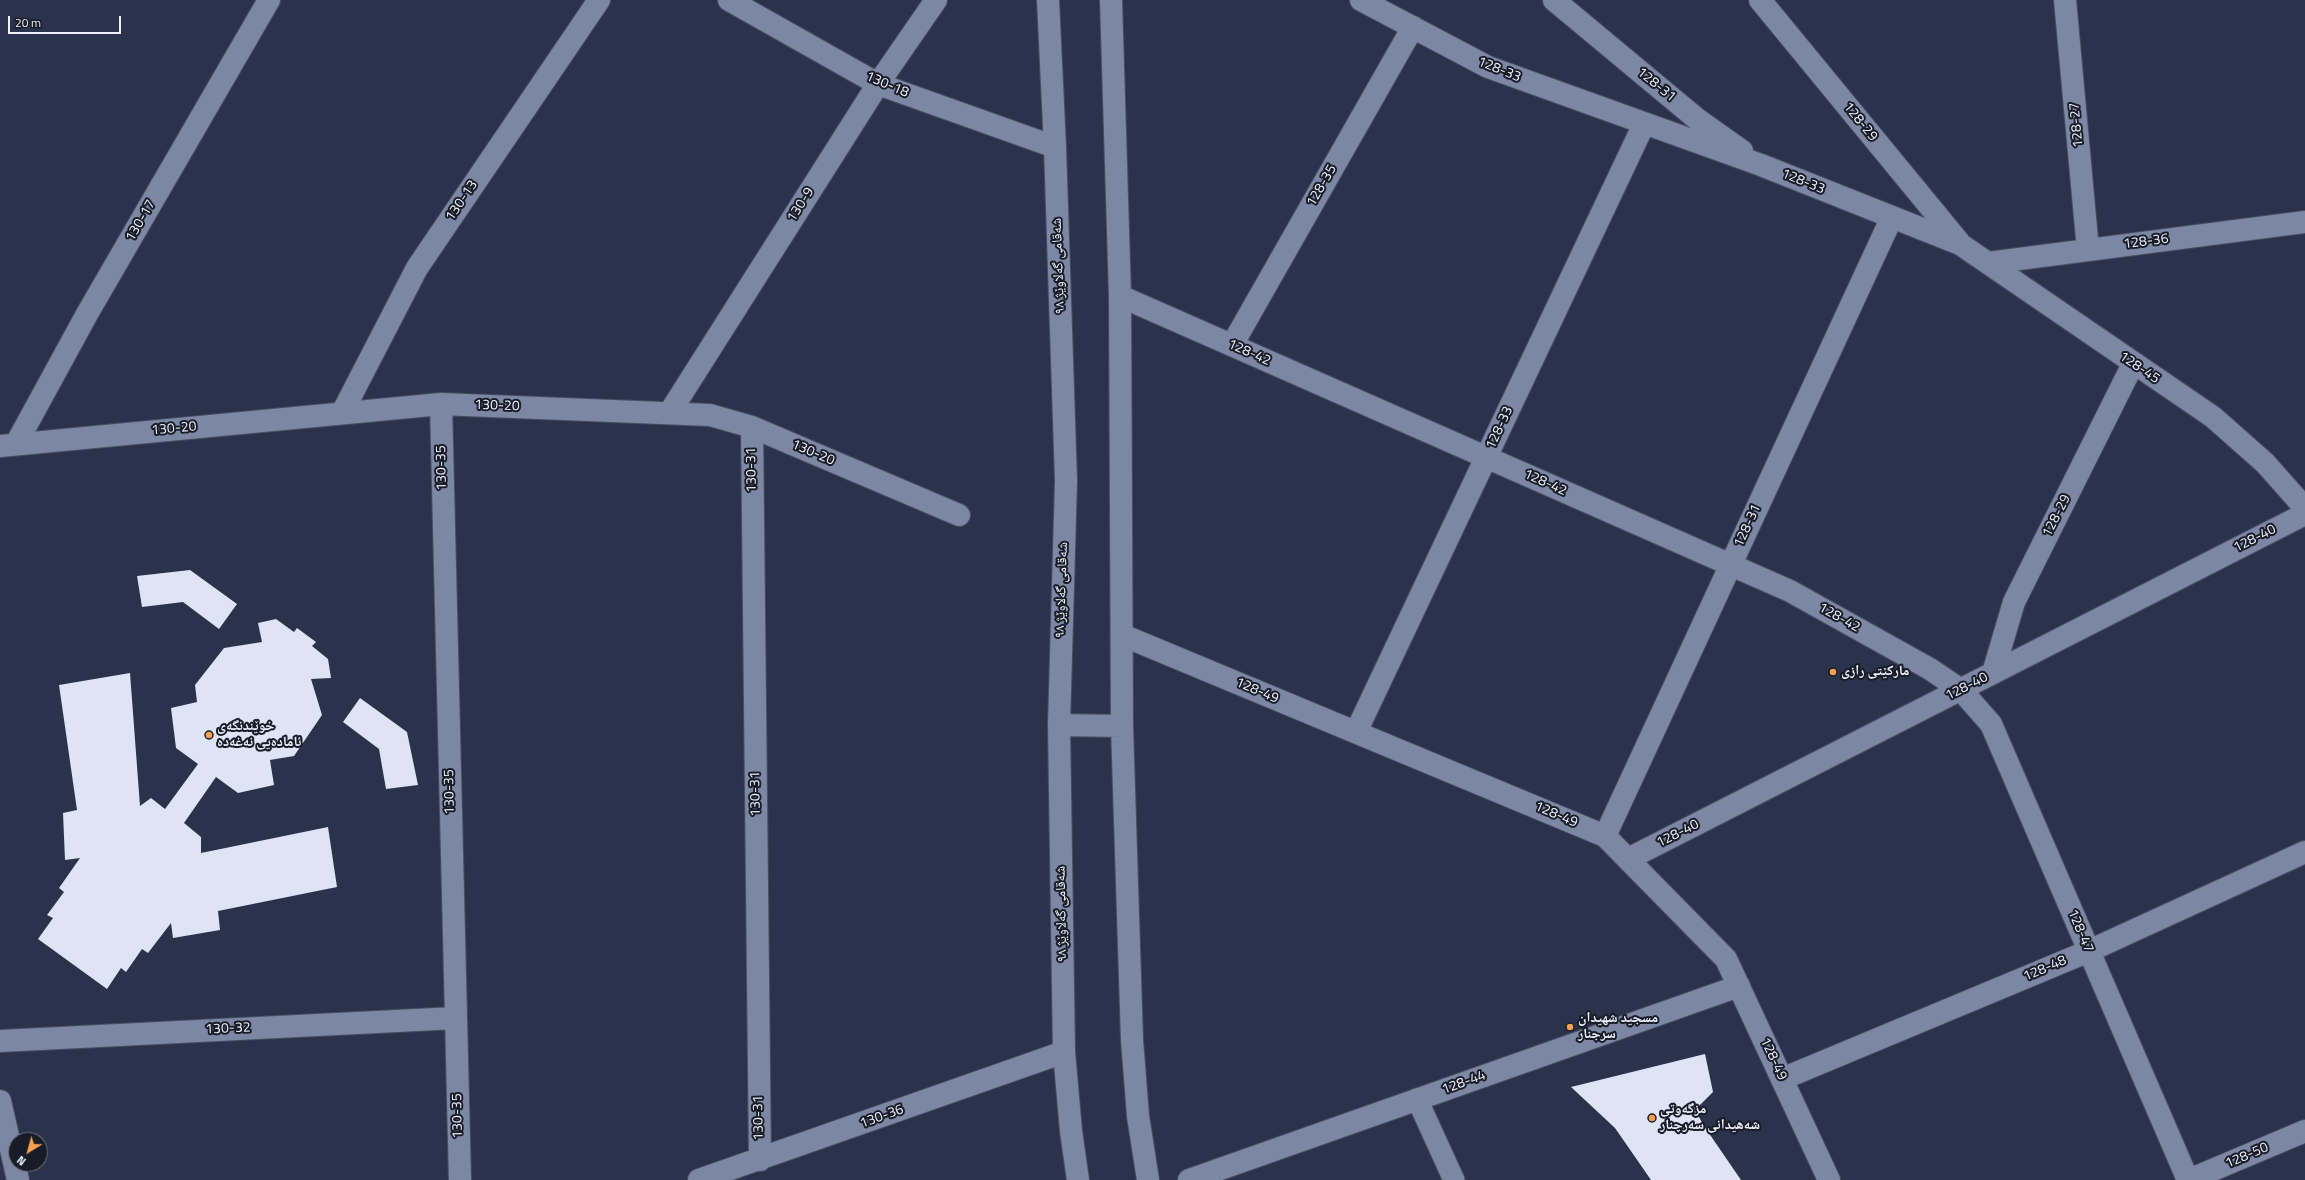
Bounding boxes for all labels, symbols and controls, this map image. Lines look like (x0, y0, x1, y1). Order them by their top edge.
scale bar (10, 8, 123, 34)
text: 20 m (15, 13, 41, 32)
street label: 128-33 (1475, 54, 1523, 86)
street label: 128-31 (1633, 64, 1679, 106)
street label: 130-18 (863, 68, 911, 102)
street label: 128-29 (1839, 99, 1881, 145)
street label: 128-27 (2067, 102, 2087, 148)
street label: 128-35 (1303, 162, 1341, 210)
street label: 128-33 (1779, 166, 1827, 198)
street label: 130-13 (442, 178, 482, 224)
street label: 130-9 (784, 185, 818, 225)
street label: 130-17 (122, 197, 160, 245)
street label: شەقامی گەلاوێژ ٩٨ (1049, 218, 1069, 314)
street label: 128-36 (2122, 231, 2170, 253)
street label: 128-42 (1225, 336, 1273, 370)
street label: 128-45 (2116, 348, 2162, 388)
street label: 130-20 (474, 397, 520, 415)
street label: 128-33 (1483, 404, 1517, 452)
street label: 130-20 (151, 419, 197, 439)
street label: 130-20 (789, 436, 837, 470)
street label: 130-35 (433, 445, 451, 491)
street label: 130-31 (743, 447, 761, 493)
street label: 128-42 (1521, 466, 1569, 500)
street label: 128-29 (2039, 492, 2075, 540)
street label: 128-31 (1731, 502, 1765, 550)
street label: 128-40 (2231, 521, 2279, 557)
street label: شەقامی گەلاوێژ ٩٨ (1052, 542, 1072, 638)
street label: 128-42 (1815, 600, 1863, 636)
place label: مارکێتی رازی (1841, 664, 1909, 680)
marker: مارکێتی رازی (1828, 667, 1838, 677)
street label: 128-40 (1943, 669, 1991, 705)
street label: 128-49 (1233, 674, 1281, 708)
place label: خوێندنگەی ئامادەیی نەغەدە (217, 719, 301, 752)
marker: خوێندنگەی ئامادەیی نەغەدە (204, 730, 214, 740)
street label: 130-35 (441, 769, 459, 815)
street label: 130-31 (747, 771, 765, 817)
street label: 128-49 (1532, 798, 1580, 832)
street label: 128-40 (1654, 816, 1702, 852)
street label: شەقامی گەلاوێژ ٩٨ (1053, 866, 1071, 962)
street label: 128-47 (2063, 907, 2097, 955)
street label: 128-48 (2021, 952, 2069, 986)
place label: مسجيد شهيدان سرجنار (1578, 1011, 1658, 1044)
street label: 130-32 (205, 1019, 251, 1039)
marker: مسجيد شهيدان سرجنار (1565, 1022, 1575, 1032)
street label: 128-49 (1756, 1035, 1790, 1083)
street label: 128-44 (1440, 1067, 1488, 1099)
street label: 130-35 (449, 1093, 467, 1139)
street label: 130-31 (750, 1095, 768, 1141)
street label: 130-36 (858, 1101, 906, 1133)
place label: مزگەوتی شەهیدانی سەرچنار (1660, 1102, 1760, 1134)
marker: مزگەوتی شەهیدانی سەرچنار (1647, 1113, 1657, 1123)
north arrow (8, 1132, 48, 1172)
street label: 128-50 (2223, 1139, 2271, 1173)
text: N (14, 1152, 29, 1169)

